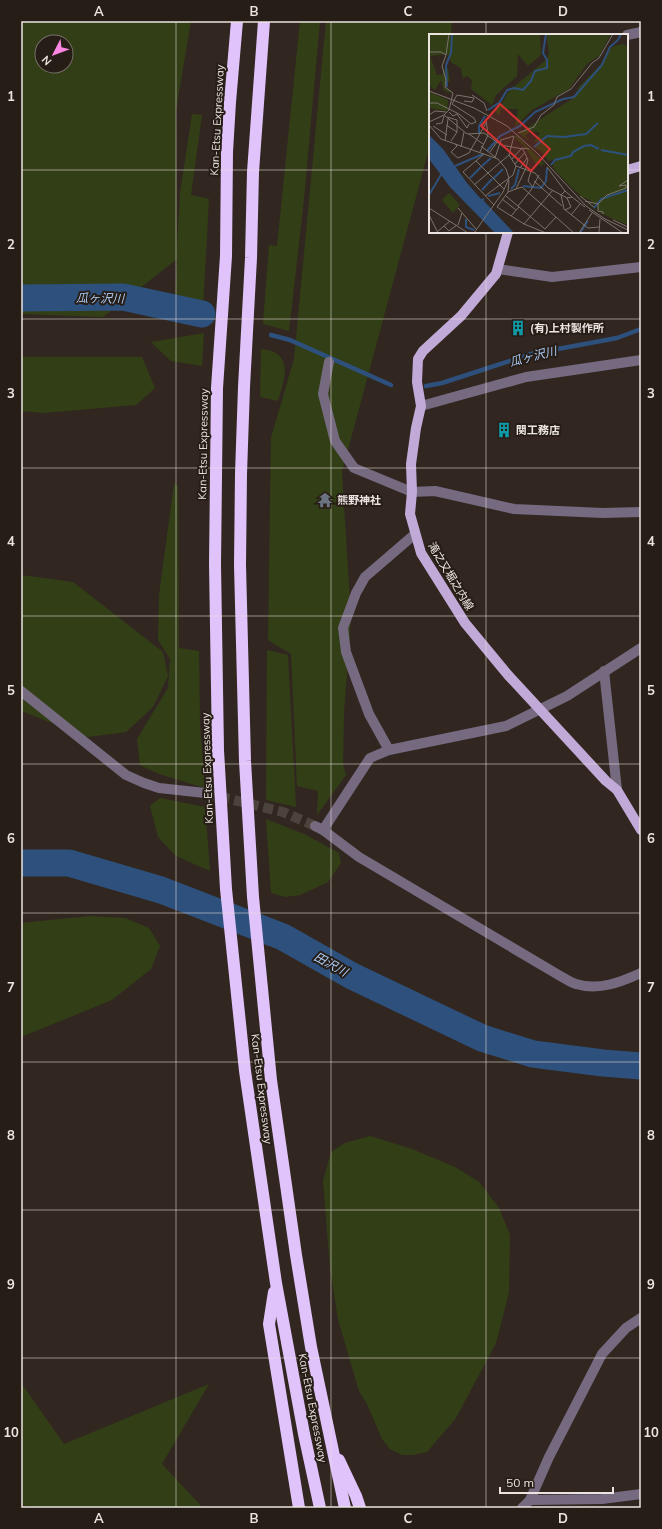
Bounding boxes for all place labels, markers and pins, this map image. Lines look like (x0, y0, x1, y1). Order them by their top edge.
building icon: (有)上村製作所 (509, 319, 527, 337)
place label: (有)上村製作所 (530, 321, 604, 335)
building icon: 関工務店 (495, 421, 513, 439)
place label: 関工務店 (516, 423, 560, 437)
temple icon: 熊野神社 (316, 491, 334, 509)
place label: 熊野神社 (337, 493, 381, 507)

